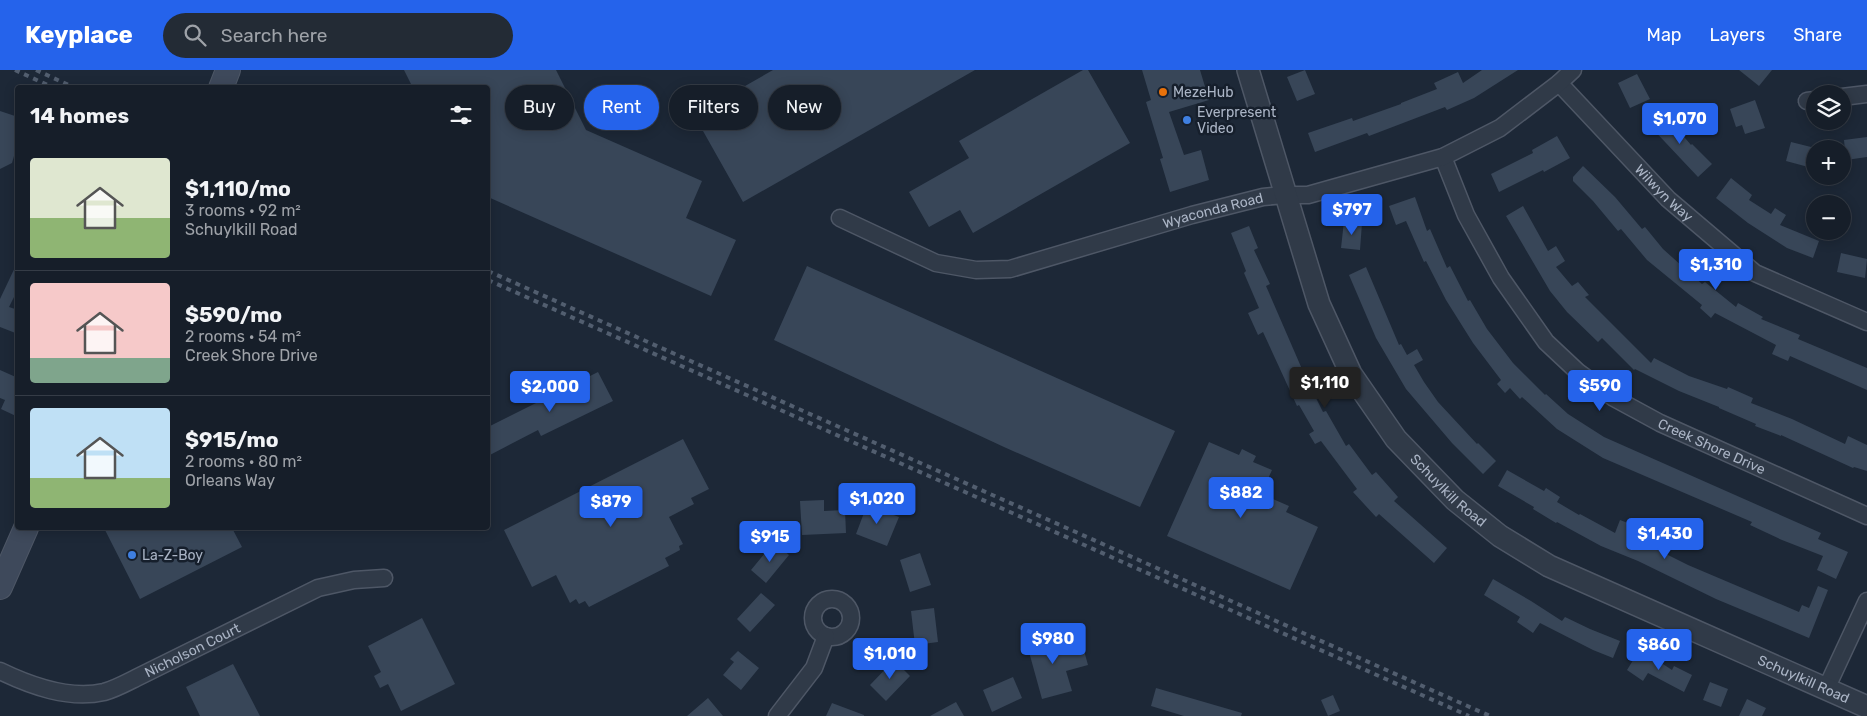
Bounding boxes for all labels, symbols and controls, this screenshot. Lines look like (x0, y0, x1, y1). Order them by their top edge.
search box (163, 13, 513, 58)
text: Keyplace (25, 21, 133, 49)
icon: search (181, 21, 209, 49)
text: Search here (221, 24, 327, 47)
text: Map (1647, 24, 1682, 46)
text: Layers (1710, 24, 1765, 46)
text: Share (1793, 24, 1842, 46)
place label: MezeHub (1173, 84, 1234, 101)
chip: Buy (505, 85, 574, 130)
chip: Rent (584, 85, 659, 130)
chip: Filters (669, 85, 758, 130)
chip: New (768, 85, 841, 130)
map controls (1806, 85, 1851, 240)
button: layers (1806, 85, 1851, 130)
marker: MezeHub (1157, 86, 1169, 98)
icon: filters (447, 101, 475, 129)
pin: $1,070 (1639, 102, 1721, 145)
text: 14 homes (30, 103, 129, 128)
place label: Everpresent Video (1197, 104, 1277, 137)
text: $1,070 (1653, 109, 1707, 128)
marker: Everpresent Video (1181, 114, 1193, 126)
button: + (1806, 140, 1851, 185)
street label: Wilwyn Way (1631, 161, 1697, 225)
text: $1,110/mo (185, 176, 291, 201)
icon: home (70, 178, 130, 238)
street label: Wyaconda Road (1161, 189, 1265, 232)
pin: $797 (1322, 194, 1382, 236)
button: − (1806, 195, 1851, 240)
text: $797 (1332, 200, 1372, 219)
text: 3 rooms · 92 m² (185, 201, 301, 220)
text: Schuylkill Road (185, 220, 298, 239)
pin: $1,310 (1675, 248, 1757, 291)
text: $1,310 (1690, 255, 1742, 274)
text: $590/mo (185, 302, 282, 327)
icon: home (70, 303, 130, 363)
text: 2 rooms · 54 m² (185, 327, 301, 346)
text: Creek Shore Drive (185, 346, 318, 365)
pin: $1,110 (1284, 366, 1366, 409)
pin: $2,000 (509, 370, 591, 413)
pin: $590 (1570, 370, 1630, 412)
text: $1,110 (1301, 373, 1349, 392)
text: $590 (1579, 376, 1621, 395)
text: $2,000 (521, 377, 579, 396)
street label: Creek Shore Drive (1655, 415, 1768, 478)
text: $915/mo (185, 427, 279, 452)
icon: home (70, 428, 130, 488)
street label: Schuylkill Road (1407, 450, 1490, 530)
text: 2 rooms · 80 m² (185, 452, 302, 471)
text: Orleans Way (185, 471, 275, 490)
pin: $882 (1211, 476, 1271, 519)
pin: $1,020 (836, 482, 918, 525)
text: $882 (1220, 483, 1262, 502)
pin: $879 (581, 486, 641, 528)
text: $1,020 (849, 489, 905, 508)
text: $879 (591, 492, 631, 511)
pin: $1,430 (1624, 518, 1706, 560)
pin: $915 (740, 520, 800, 563)
text: $1,430 (1637, 524, 1693, 543)
text: $915 (750, 527, 790, 546)
place label: La-Z-Boy (142, 547, 203, 564)
marker: La-Z-Boy (126, 549, 138, 561)
street label: Nicholson Court (142, 619, 244, 681)
pin: $980 (1023, 622, 1083, 665)
pin: $860 (1629, 628, 1689, 671)
text: $980 (1032, 629, 1074, 648)
text: $860 (1638, 635, 1680, 654)
pin: $1,010 (849, 638, 931, 680)
text: $1,010 (864, 644, 916, 663)
street label: Schuylkill Road (1755, 651, 1852, 707)

